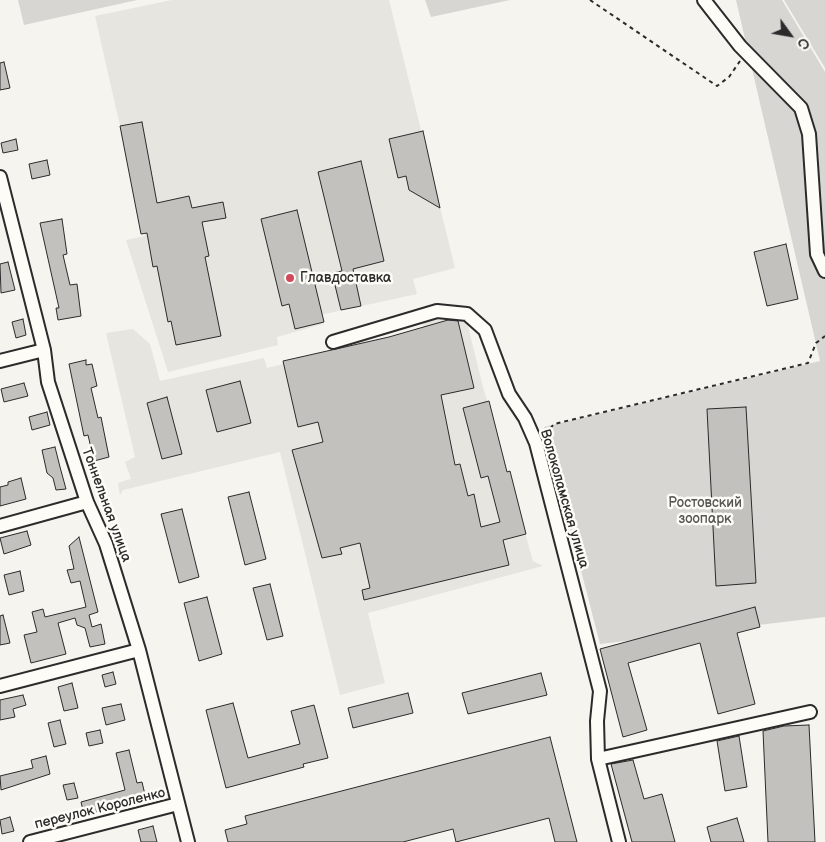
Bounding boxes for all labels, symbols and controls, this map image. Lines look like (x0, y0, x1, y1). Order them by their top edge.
north arrow (765, 10, 815, 60)
text: С (793, 35, 813, 52)
place label: Главдоставка (300, 270, 391, 286)
marker: Главдоставка (284, 272, 296, 284)
street label: Волоколамская улица (536, 428, 592, 570)
street label: Тоннельная улица (78, 446, 134, 564)
park label: Ростовский зоопарк (668, 495, 742, 528)
street label: переулок Короленко (33, 785, 167, 833)

